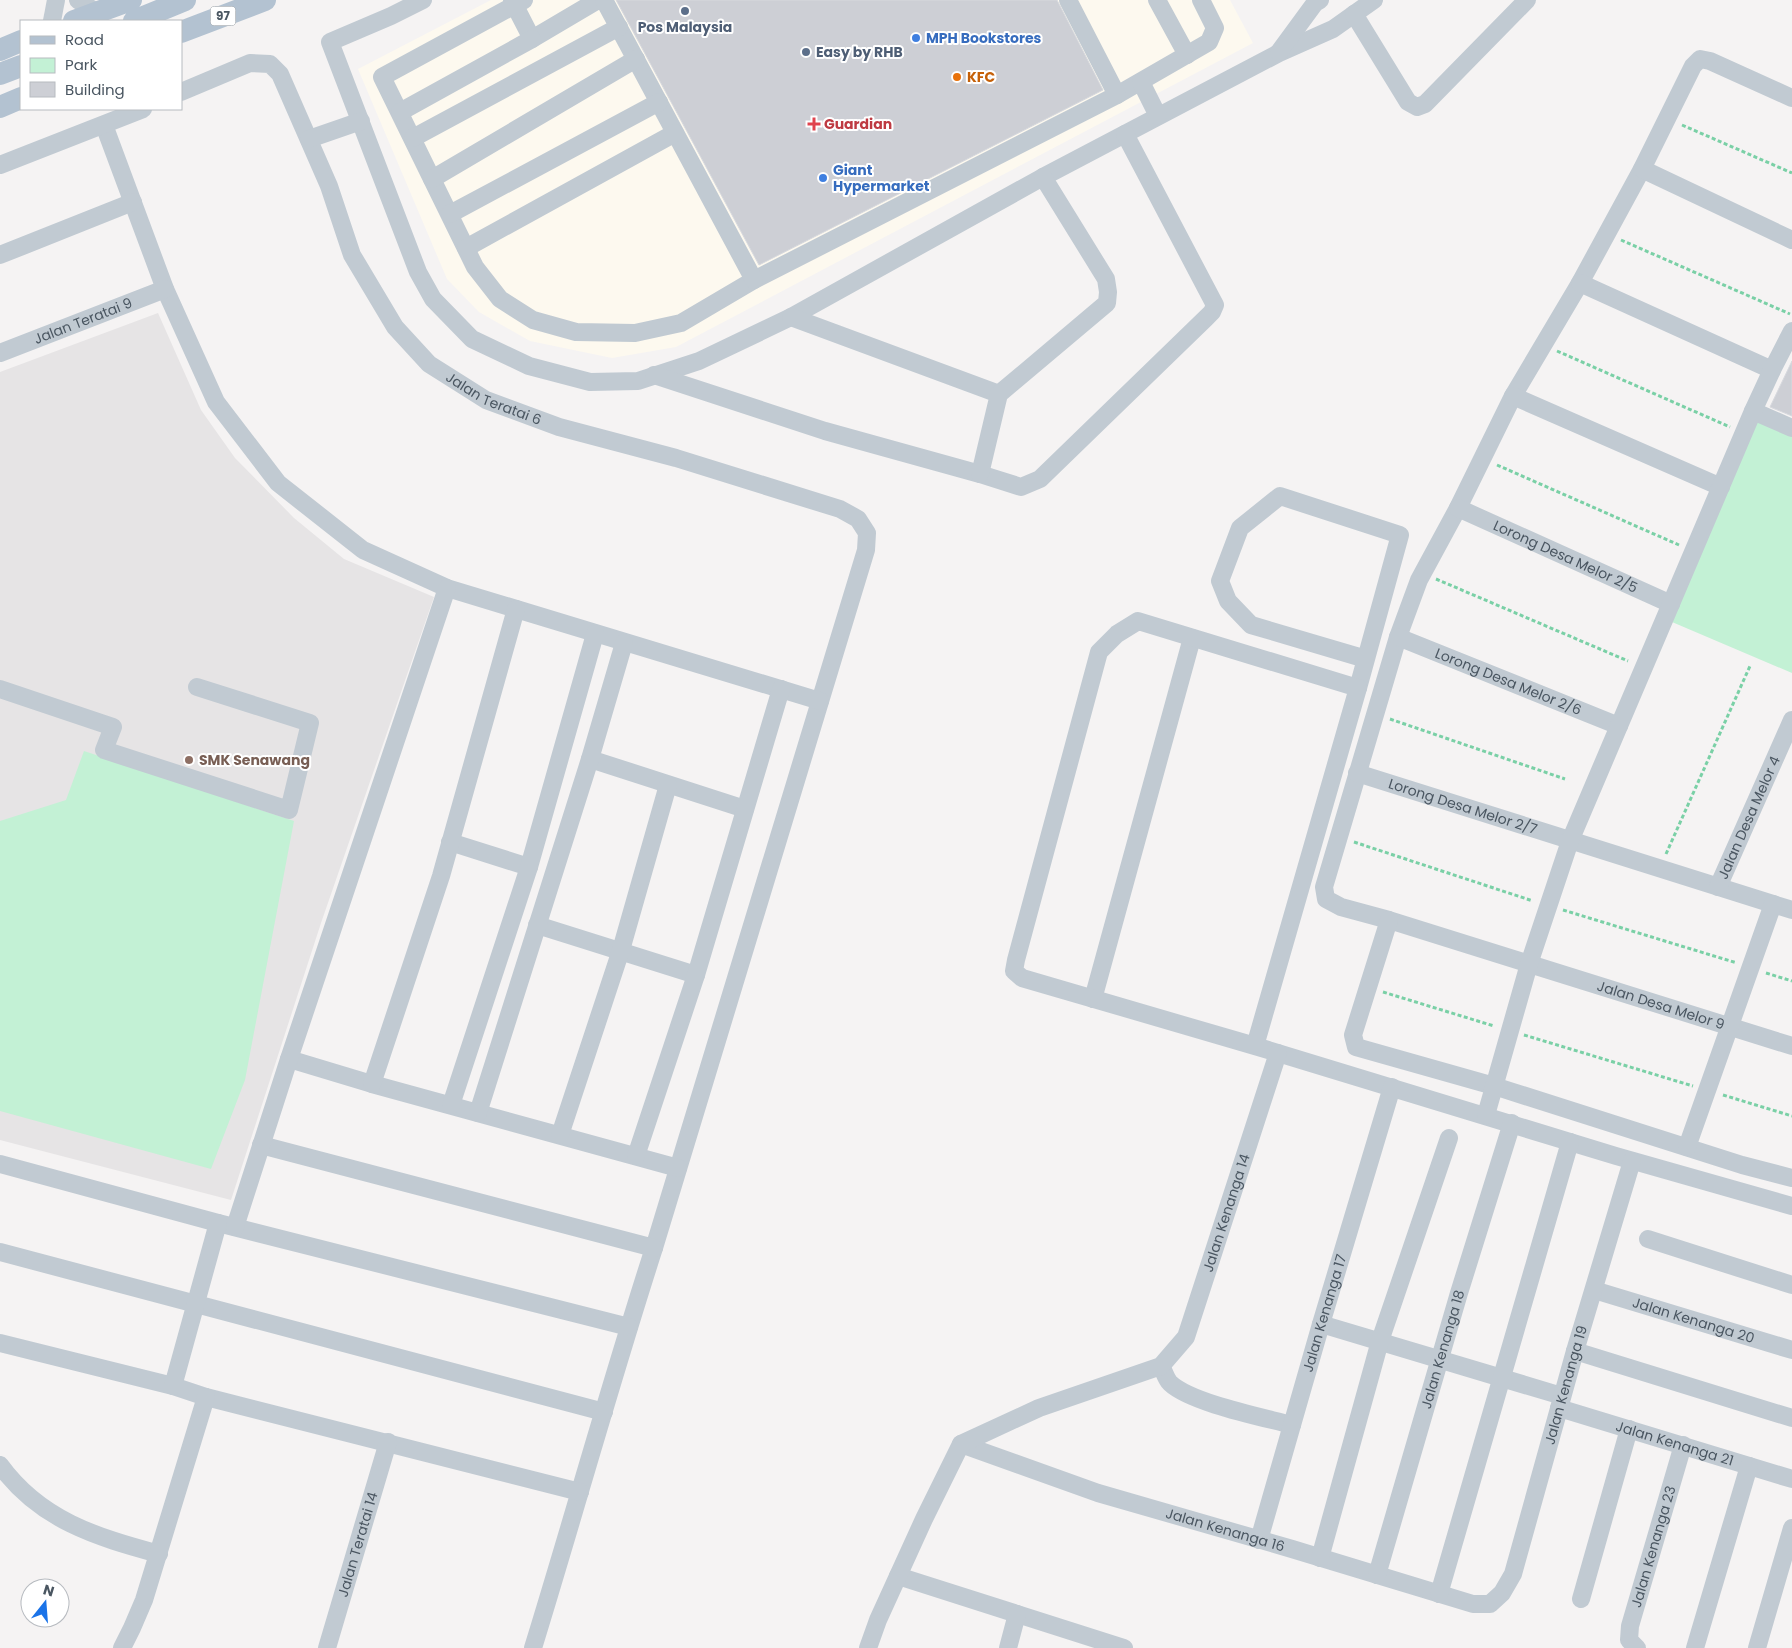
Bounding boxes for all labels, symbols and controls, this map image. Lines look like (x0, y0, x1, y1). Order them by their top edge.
marker: Pos Malaysia (679, 5, 691, 17)
road number: 97 (210, 7, 236, 26)
place label: Pos Malaysia (638, 17, 732, 37)
legend (20, 20, 182, 110)
place label: MPH Bookstores (926, 28, 1042, 48)
text: Road (65, 29, 104, 50)
marker: MPH Bookstores (910, 32, 922, 44)
place label: Easy by RHB (816, 42, 903, 62)
marker: Easy by RHB (800, 46, 812, 58)
text: Park (65, 54, 97, 75)
place label: KFC (967, 67, 995, 87)
marker: KFC (951, 71, 963, 83)
text: Building (65, 79, 125, 100)
place label: Guardian (824, 114, 892, 134)
marker: Guardian (808, 118, 820, 130)
place label: Giant Hypermarket (833, 160, 930, 196)
marker: Giant Hypermarket (817, 172, 829, 184)
street label: Jalan Teratai 9 (31, 293, 135, 349)
street label: Jalan Teratai 6 (442, 367, 544, 430)
street label: Lorong Desa Melor 2/5 (1490, 515, 1641, 598)
street label: Lorong Desa Melor 2/6 (1432, 643, 1585, 720)
place label: SMK Senawang (199, 750, 310, 770)
street label: Jalan Desa Melor 4 (1713, 753, 1785, 882)
marker: SMK Senawang (183, 754, 195, 766)
street label: Lorong Desa Melor 2/7 (1386, 774, 1540, 839)
street label: Jalan Desa Melor 9 (1595, 976, 1727, 1034)
street label: Jalan Kenanga 14 (1198, 1151, 1255, 1275)
street label: Jalan Kenanga 17 (1298, 1252, 1351, 1374)
street label: Jalan Kenanga 18 (1416, 1287, 1469, 1411)
street label: Jalan Kenanga 20 (1630, 1292, 1757, 1348)
street label: Jalan Kenanga 19 (1539, 1323, 1592, 1447)
street label: Jalan Kenanga 21 (1613, 1416, 1736, 1471)
street label: Jalan Kenanga 23 (1626, 1483, 1681, 1610)
street label: Jalan Teratai 14 (333, 1489, 383, 1599)
street label: Jalan Kenanga 16 (1163, 1503, 1287, 1556)
north arrow (20, 1578, 70, 1628)
text: N (41, 1579, 57, 1602)

